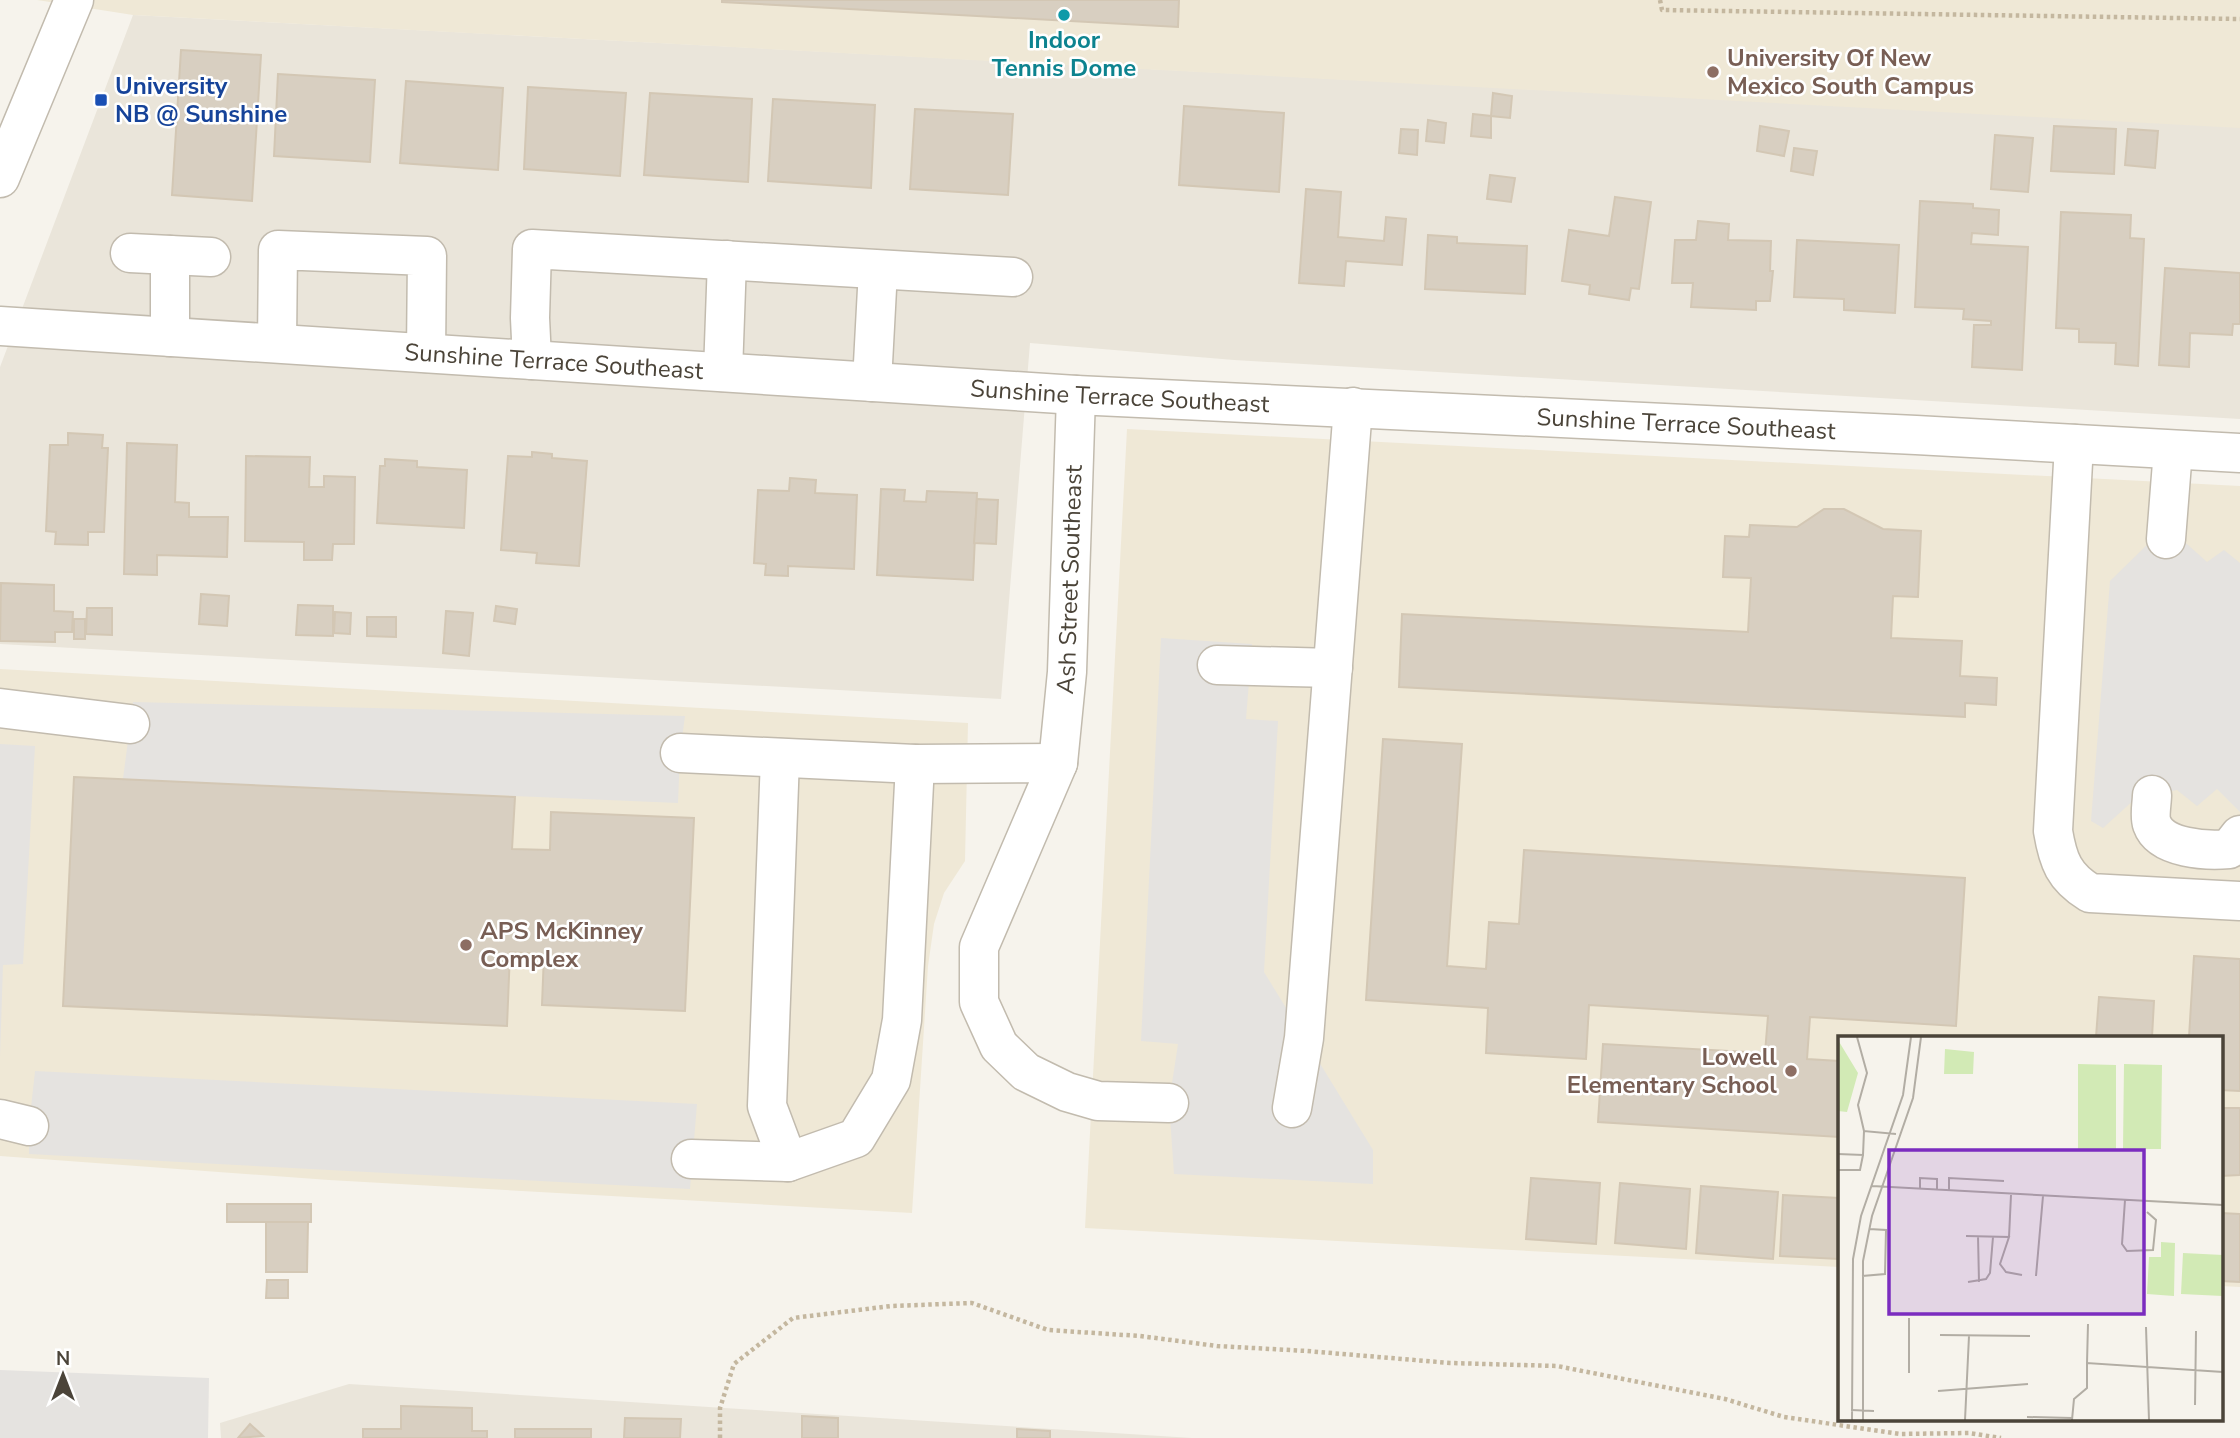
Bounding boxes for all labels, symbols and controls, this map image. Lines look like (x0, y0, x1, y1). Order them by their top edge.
marker: Indoor Tennis Dome (1056, 7, 1072, 23)
place label: Indoor Tennis Dome (992, 24, 1136, 84)
place label: University Of New Mexico South Campus (1727, 42, 1974, 102)
marker: University Of New Mexico South Campus (1705, 64, 1721, 80)
place label: University NB @ Sunshine (115, 70, 287, 130)
marker: University NB @ Sunshine (93, 92, 109, 108)
street label: Sunshine Terrace Southeast (404, 336, 705, 387)
street label: Sunshine Terrace Southeast (969, 372, 1271, 420)
street label: Sunshine Terrace Southeast (1536, 401, 1837, 447)
street label: Ash Street Southeast (1049, 464, 1090, 696)
place label: APS McKinney Complex (480, 915, 643, 975)
marker: APS McKinney Complex (458, 937, 474, 953)
inset map (1838, 1036, 2222, 1420)
place label: Lowell Elementary School (1567, 1041, 1777, 1101)
marker: Lowell Elementary School (1783, 1063, 1799, 1079)
north arrow (28, 1340, 98, 1410)
text: N (56, 1346, 70, 1372)

